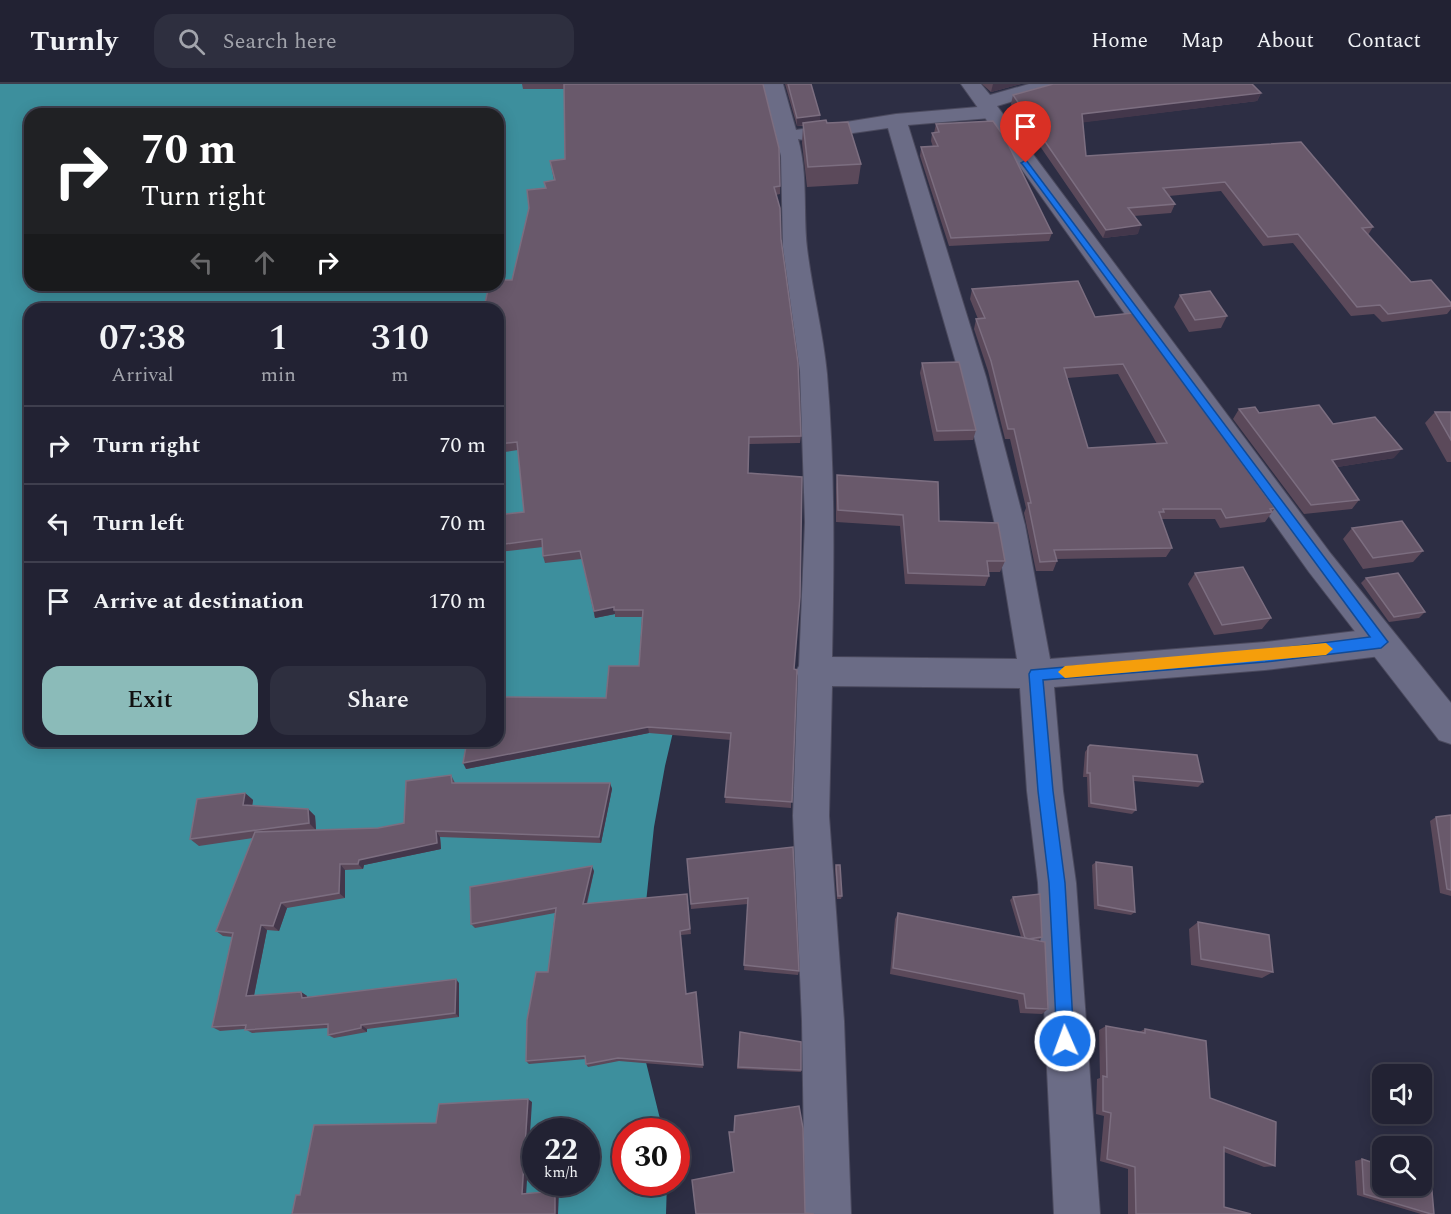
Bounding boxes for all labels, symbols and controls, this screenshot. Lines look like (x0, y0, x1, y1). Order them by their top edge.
search box (154, 14, 574, 68)
text: Turnly (30, 20, 118, 63)
icon: search (175, 25, 208, 58)
text: Search here (223, 25, 337, 58)
text: Home (1091, 25, 1148, 57)
text: Map (1181, 25, 1223, 57)
text: About (1256, 25, 1314, 57)
text: Contact (1347, 25, 1421, 57)
pin (1000, 101, 1051, 163)
icon: arrive (1009, 110, 1042, 143)
text: 70 m (141, 119, 236, 182)
icon: right (42, 132, 120, 210)
text: Turn right (141, 176, 266, 218)
icon: left (185, 246, 218, 279)
icon: ahead (248, 246, 281, 279)
icon: right (311, 246, 344, 279)
text: 07:38 (99, 311, 186, 366)
text: 1 (269, 311, 288, 366)
text: 310 (371, 311, 429, 366)
text: Arrival (111, 360, 174, 390)
text: min (261, 360, 296, 390)
text: m (391, 360, 409, 390)
icon: right (42, 429, 75, 462)
text: Turn right (93, 429, 200, 462)
text: 70 m (440, 429, 486, 462)
icon: left (42, 507, 75, 540)
text: Turn left (93, 507, 185, 540)
text: 70 m (440, 507, 486, 540)
icon: arrive (42, 585, 75, 618)
text: Arrive at destination (93, 585, 304, 618)
text: 170 m (429, 585, 486, 618)
button: Exit (42, 666, 258, 735)
button: Share (270, 666, 486, 735)
position arrow (1033, 1009, 1097, 1073)
map controls (1372, 1064, 1432, 1196)
button: sound (1372, 1064, 1432, 1124)
speed limit sign: 30 (612, 1118, 690, 1196)
text: 22 (544, 1127, 578, 1173)
button: search (1372, 1136, 1432, 1196)
text: km/h (544, 1161, 578, 1184)

